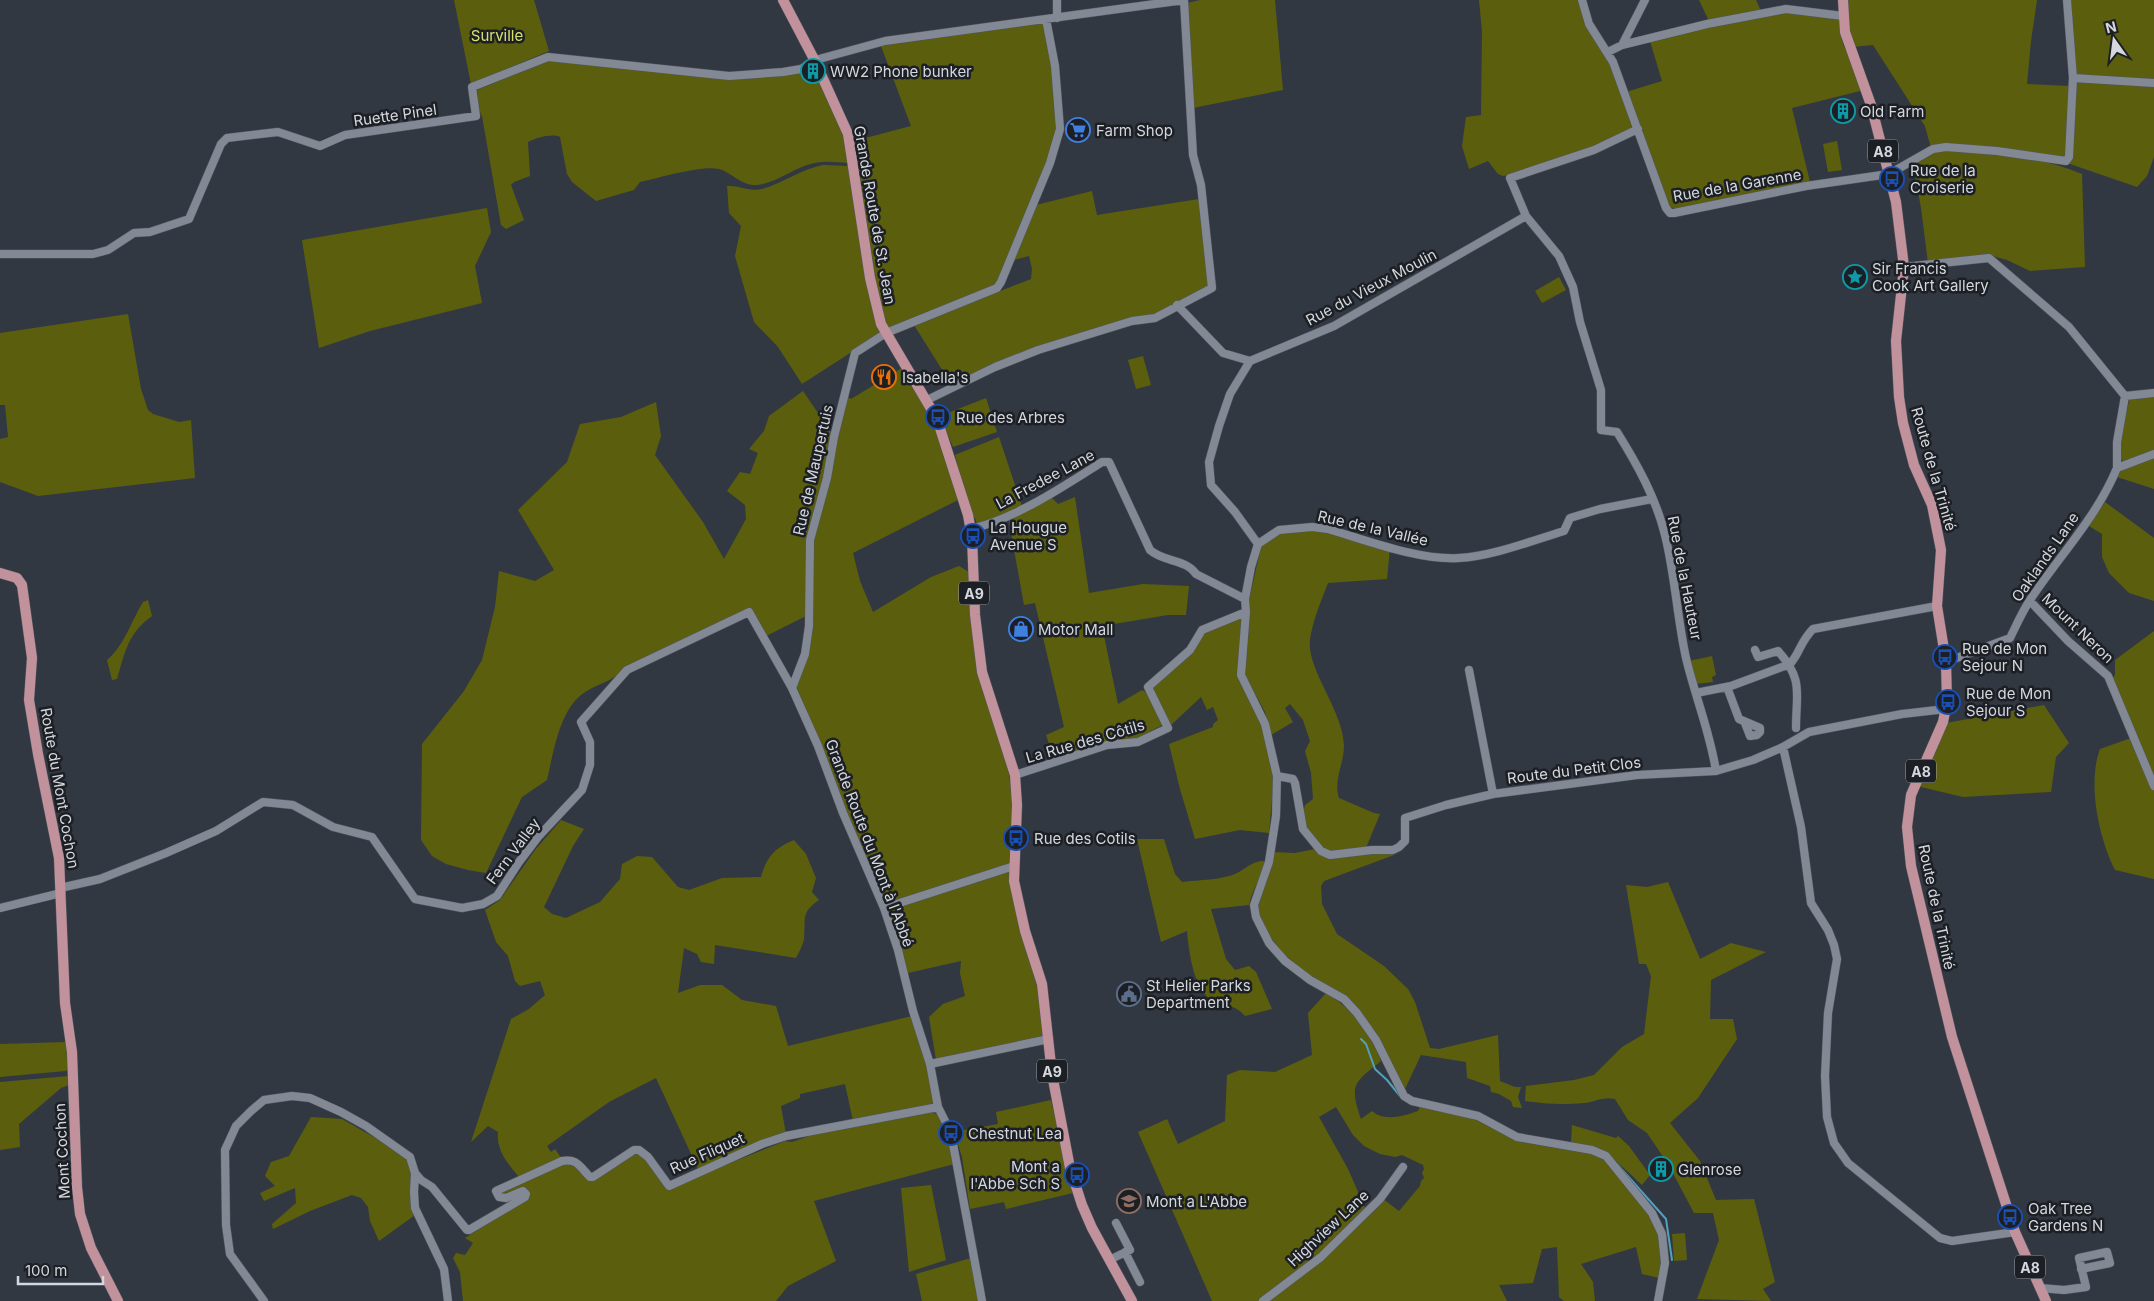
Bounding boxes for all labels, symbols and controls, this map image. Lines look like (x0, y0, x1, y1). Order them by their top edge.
north arrow (2089, 15, 2139, 65)
text: N (2104, 17, 2118, 36)
park label: Surville (471, 26, 523, 45)
building icon: WW2 Phone bunker (800, 58, 826, 84)
place label: WW2 Phone bunker (830, 62, 972, 81)
building icon: Old Farm (1830, 98, 1856, 124)
street label: Ruette Pinel (352, 100, 438, 130)
place label: Old Farm (1860, 102, 1924, 121)
supermarket icon: Farm Shop (1065, 117, 1091, 143)
place label: Farm Shop (1096, 121, 1173, 140)
street label: Grande Route de St. Jean (850, 124, 900, 306)
road number: A8 (1868, 140, 1898, 162)
place label: Rue de la Croiserie (1910, 161, 1976, 197)
street label: Rue de la Garenne (1671, 164, 1803, 206)
bus stop icon: Rue de la Croiserie (1879, 166, 1905, 192)
street label: Rue du Vieux Moulin (1302, 245, 1440, 329)
place label: Sir Francis Cook Art Gallery (1872, 259, 1989, 295)
place icon: Sir Francis Cook Art Gallery (1842, 264, 1868, 290)
restaurant icon: Isabella's (871, 364, 897, 390)
place label: Isabella's (902, 368, 968, 387)
street label: Rue de Maupertuis (789, 403, 837, 537)
bus stop icon: Rue des Arbres (925, 404, 951, 430)
street label: Route de la Trinité (1907, 405, 1961, 533)
place label: Rue des Arbres (956, 408, 1065, 427)
street label: La Fredee Lane (992, 445, 1098, 513)
street label: Rue de la Vallée (1316, 506, 1430, 550)
street label: Oaklands Lane (2007, 509, 2083, 605)
street label: Rue de la Hauteur (1664, 514, 1706, 642)
place label: La Hougue Avenue S (990, 518, 1067, 554)
bus stop icon: La Hougue Avenue S (960, 523, 986, 549)
road number: A9 (959, 582, 989, 604)
street label: Mount Neron (2038, 589, 2118, 667)
shop icon: Motor Mall (1008, 616, 1034, 642)
place label: Motor Mall (1038, 620, 1113, 639)
place label: Rue de Mon Sejour N (1962, 639, 2047, 675)
bus stop icon: Rue de Mon Sejour N (1932, 644, 1958, 670)
place label: Rue de Mon Sejour S (1966, 684, 2051, 720)
bus stop icon: Rue de Mon Sejour S (1935, 689, 1961, 715)
street label: Route du Mont Cochon (36, 706, 84, 870)
street label: La Rue des Côtils (1023, 715, 1147, 767)
street label: Grande Route du Mont à l'Abbé (822, 736, 918, 950)
street label: Route du Petit Clos (1506, 752, 1642, 788)
road number: A8 (1906, 759, 1936, 782)
street label: Fern Valley (482, 814, 544, 888)
bus stop icon: Rue des Cotils (1003, 825, 1029, 851)
place label: Rue des Cotils (1034, 829, 1136, 848)
street label: Route de la Trinité (1914, 843, 1960, 971)
place label: St Helier Parks Department (1146, 976, 1251, 1012)
public building icon: St Helier Parks Department (1116, 981, 1142, 1007)
road number: A9 (1037, 1060, 1067, 1082)
street label: Mont Cochon (50, 1103, 74, 1199)
bus stop icon: Chestnut Lea (938, 1120, 964, 1146)
place label: Chestnut Lea (968, 1124, 1062, 1143)
street label: Rue Fliquet (667, 1128, 747, 1178)
building icon: Glenrose (1648, 1156, 1674, 1182)
place label: Mont a l'Abbe Sch S (970, 1157, 1060, 1193)
place label: Glenrose (1678, 1160, 1742, 1179)
bus stop icon: Mont a l'Abbe Sch S (1064, 1162, 1090, 1188)
street label: Highview Lane (1283, 1186, 1373, 1270)
school or university icon: Mont a L'Abbe (1116, 1188, 1142, 1214)
place label: Mont a L'Abbe (1146, 1192, 1247, 1211)
place label: Oak Tree Gardens N (2028, 1199, 2103, 1235)
bus stop icon: Oak Tree Gardens N (1997, 1204, 2023, 1230)
scale bar (18, 1254, 102, 1286)
road number: A8 (2015, 1256, 2045, 1278)
text: 100 m (25, 1261, 67, 1280)

